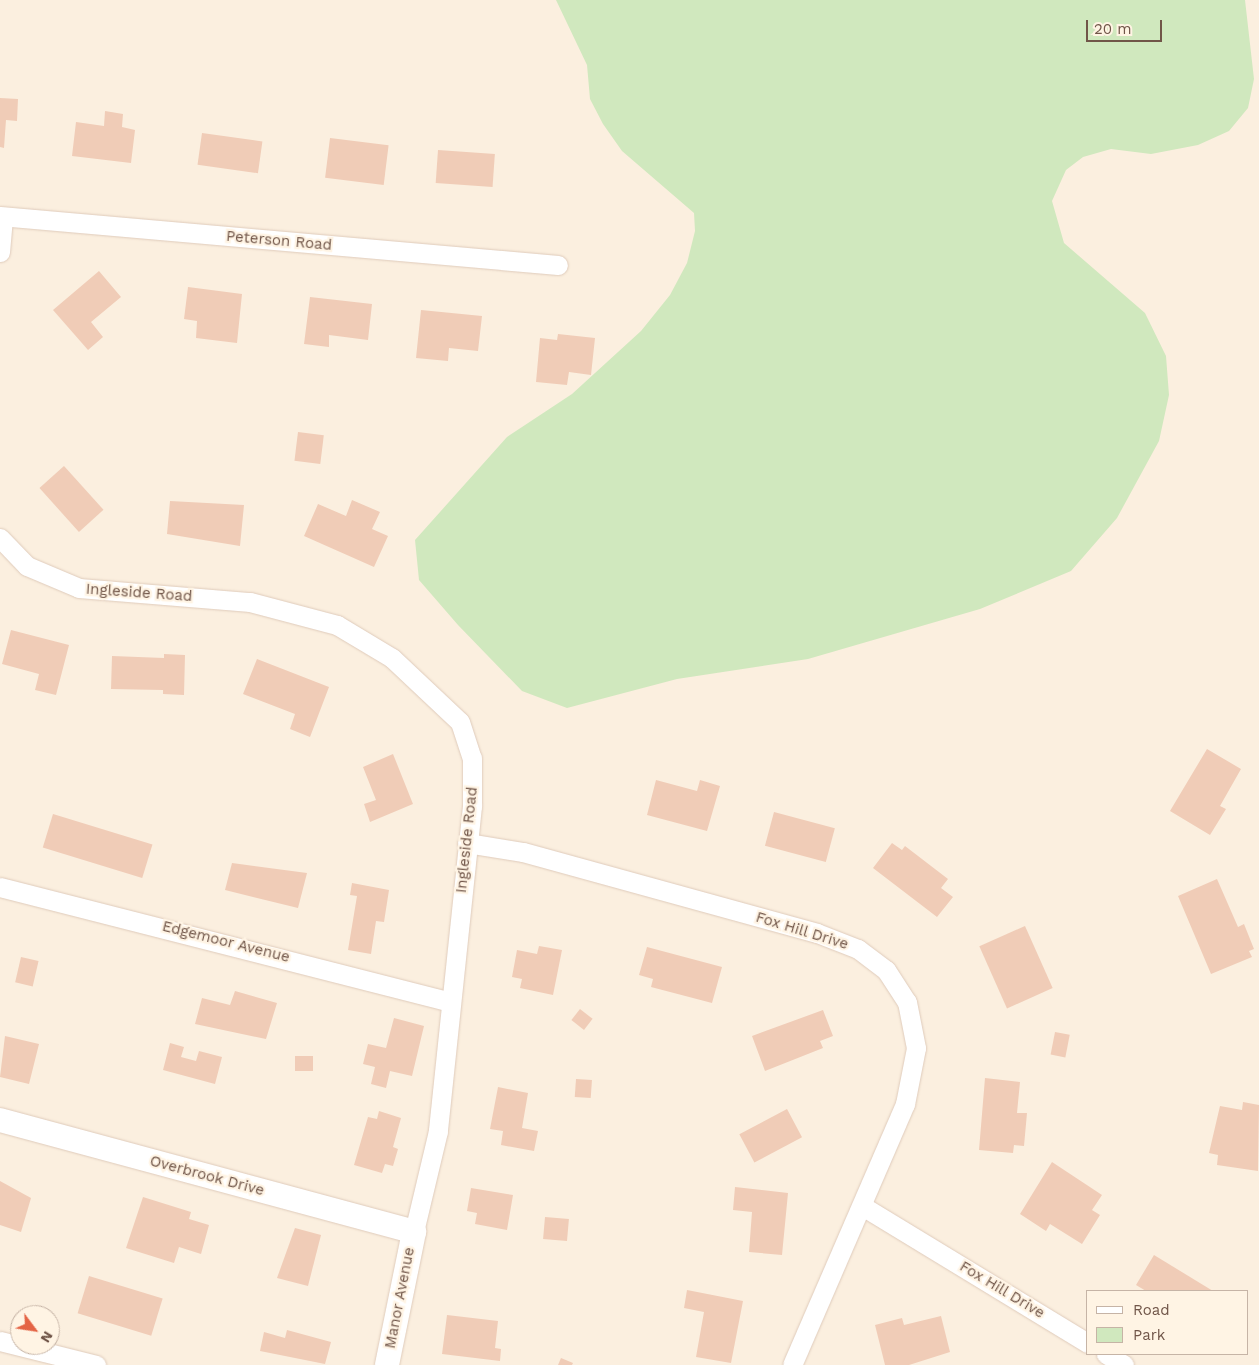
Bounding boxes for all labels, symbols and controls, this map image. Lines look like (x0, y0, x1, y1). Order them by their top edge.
scale bar (1089, 10, 1165, 42)
text: 20 m (1094, 20, 1132, 38)
street label: Peterson Road (225, 227, 333, 255)
street label: Ingleside Road (85, 580, 193, 606)
street label: Ingleside Road (452, 786, 482, 894)
street label: Fox Hill Drive (753, 908, 851, 954)
street label: Edgemoor Avenue (160, 917, 292, 967)
street label: Overbrook Drive (148, 1152, 266, 1200)
street label: Manor Avenue (381, 1245, 419, 1351)
street label: Fox Hill Drive (956, 1257, 1048, 1323)
legend (1086, 1290, 1249, 1355)
text: Road (1133, 1301, 1170, 1319)
north arrow (10, 1305, 60, 1355)
text: Park (1133, 1326, 1165, 1344)
text: N (37, 1329, 57, 1346)

